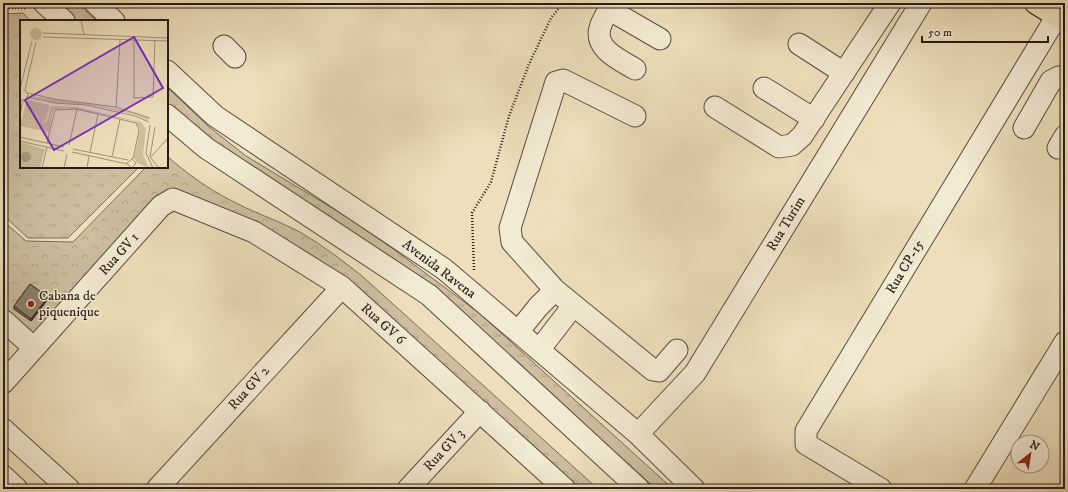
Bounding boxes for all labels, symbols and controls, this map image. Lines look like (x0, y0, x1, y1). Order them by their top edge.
scale bar (922, 18, 1048, 44)
inset map (20, 20, 168, 168)
text: 50 m (928, 25, 952, 40)
street label: Rua Turim (763, 193, 810, 255)
street label: Rua GV 1 (95, 229, 143, 279)
street label: Avenida Ravena (399, 235, 480, 303)
street label: Rua CP-15 (882, 237, 928, 297)
place label: Cabana de piquenique (38, 287, 100, 321)
marker: Cabana de piquenique (26, 299, 36, 309)
street label: Rua GV 6 (357, 299, 410, 349)
street label: Rua GV 2 (224, 362, 274, 414)
street label: Rua GV 3 (420, 425, 468, 475)
north arrow (1010, 434, 1050, 474)
text: N (1027, 438, 1042, 455)

